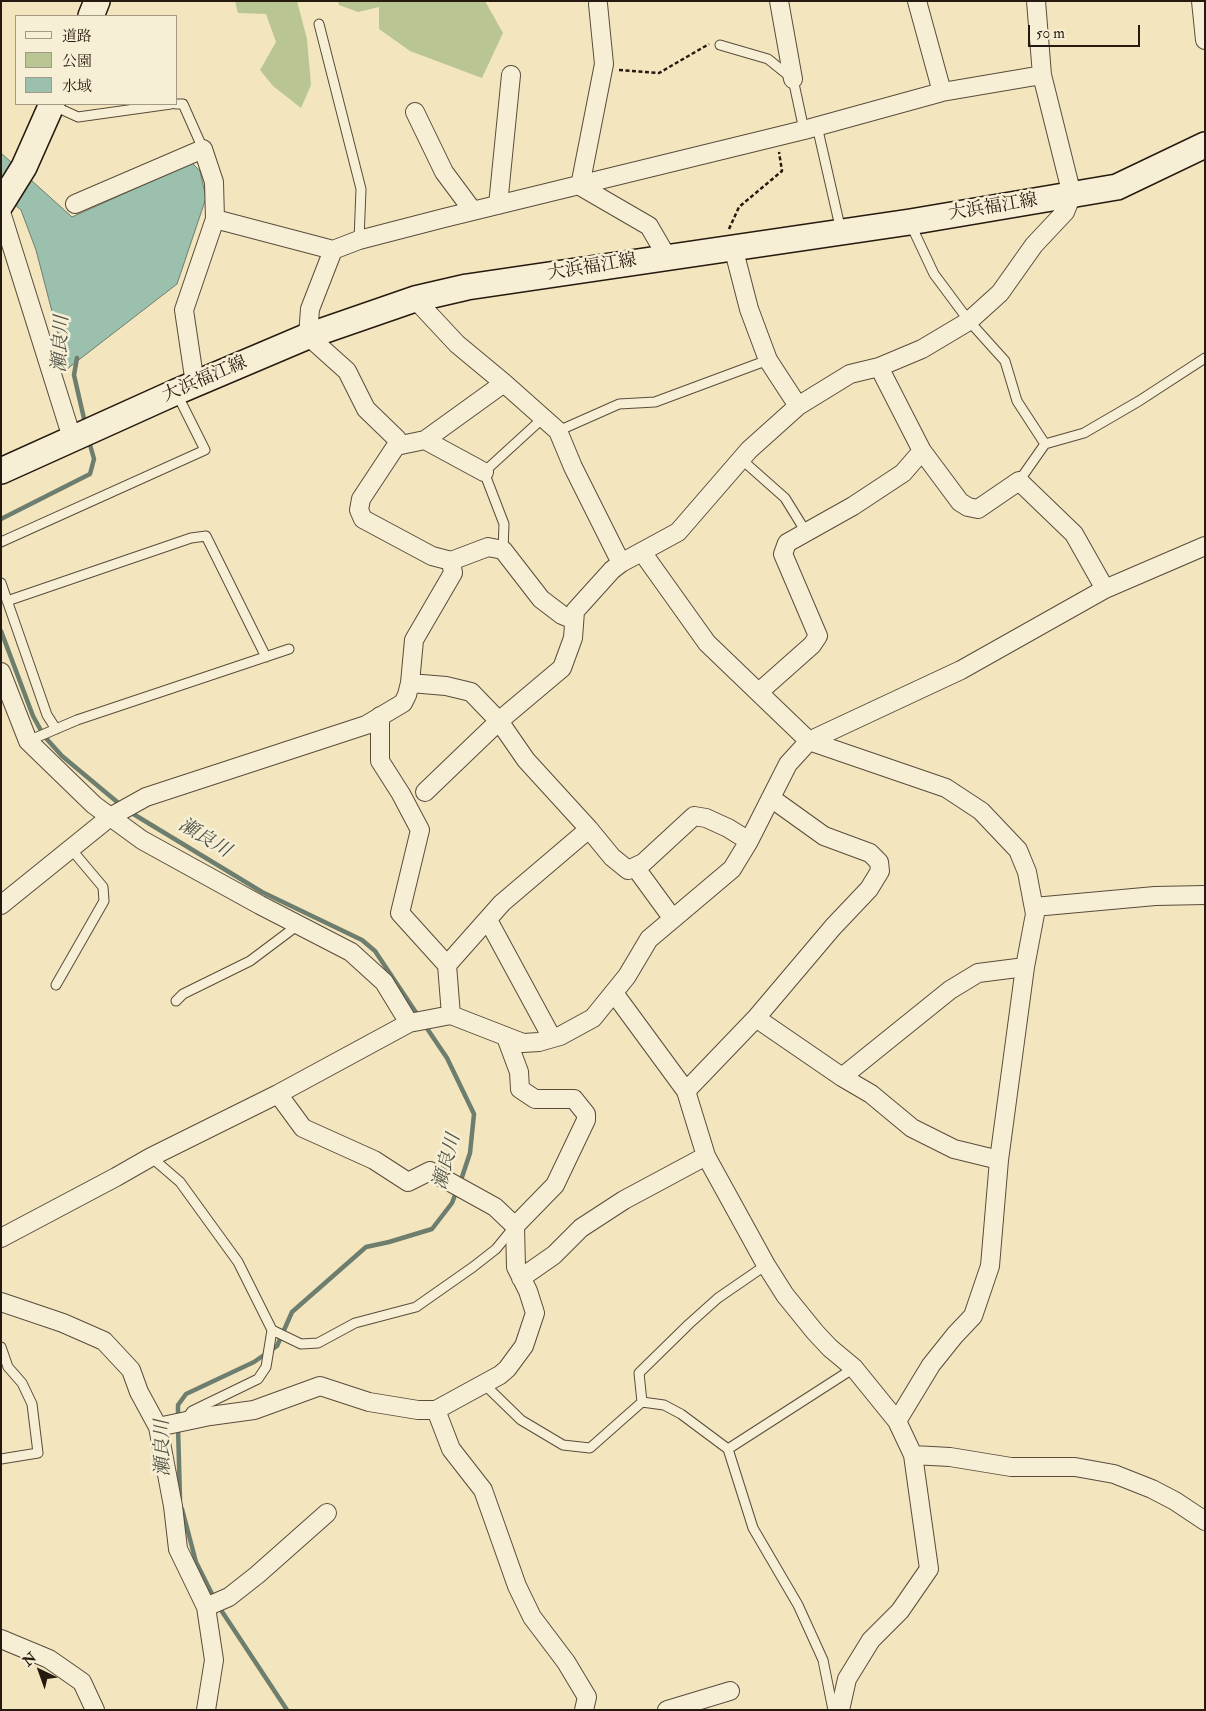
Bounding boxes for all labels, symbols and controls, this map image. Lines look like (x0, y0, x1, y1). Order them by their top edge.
legend (15, 15, 178, 105)
scale bar (1031, 15, 1144, 47)
text: 50 m (1036, 24, 1065, 43)
text: 道路 (62, 27, 92, 46)
text: 公園 (62, 52, 92, 71)
text: 水域 (62, 77, 92, 96)
street label: 大浜福江線 (947, 190, 1039, 226)
street label: 大浜福江線 (546, 250, 638, 286)
water label: 瀬良川 (49, 315, 75, 373)
street label: 大浜福江線 (159, 352, 251, 408)
water label: 瀬良川 (174, 815, 234, 863)
water label: 瀬良川 (430, 1132, 466, 1192)
water label: 瀬良川 (152, 1419, 176, 1477)
north arrow (15, 1646, 65, 1696)
text: N (19, 1649, 40, 1670)

